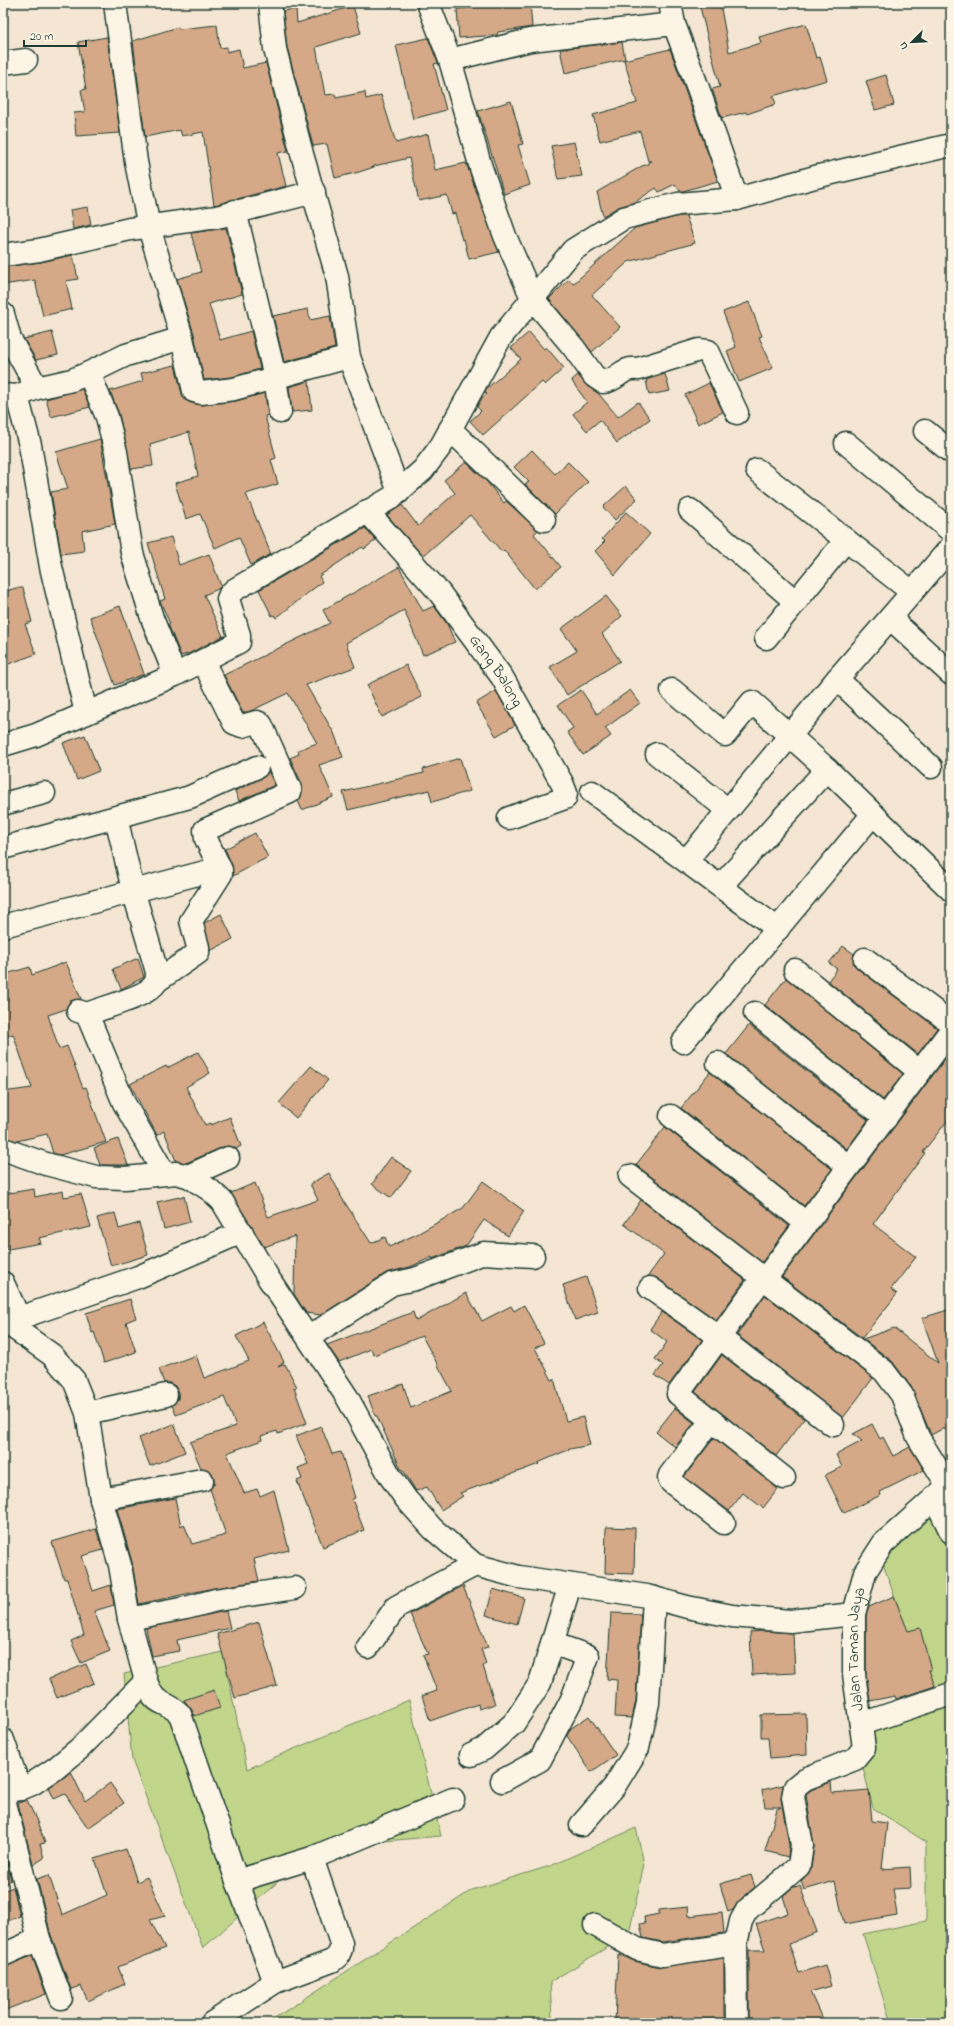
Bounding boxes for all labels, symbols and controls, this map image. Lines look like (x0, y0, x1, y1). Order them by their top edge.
scale bar (24, 22, 86, 48)
north arrow (892, 22, 932, 62)
text: 20 m (30, 28, 53, 46)
text: U (895, 39, 913, 52)
street label: Gang Balong (463, 630, 529, 712)
street label: Jalan Taman Jaya (842, 1585, 873, 1712)

